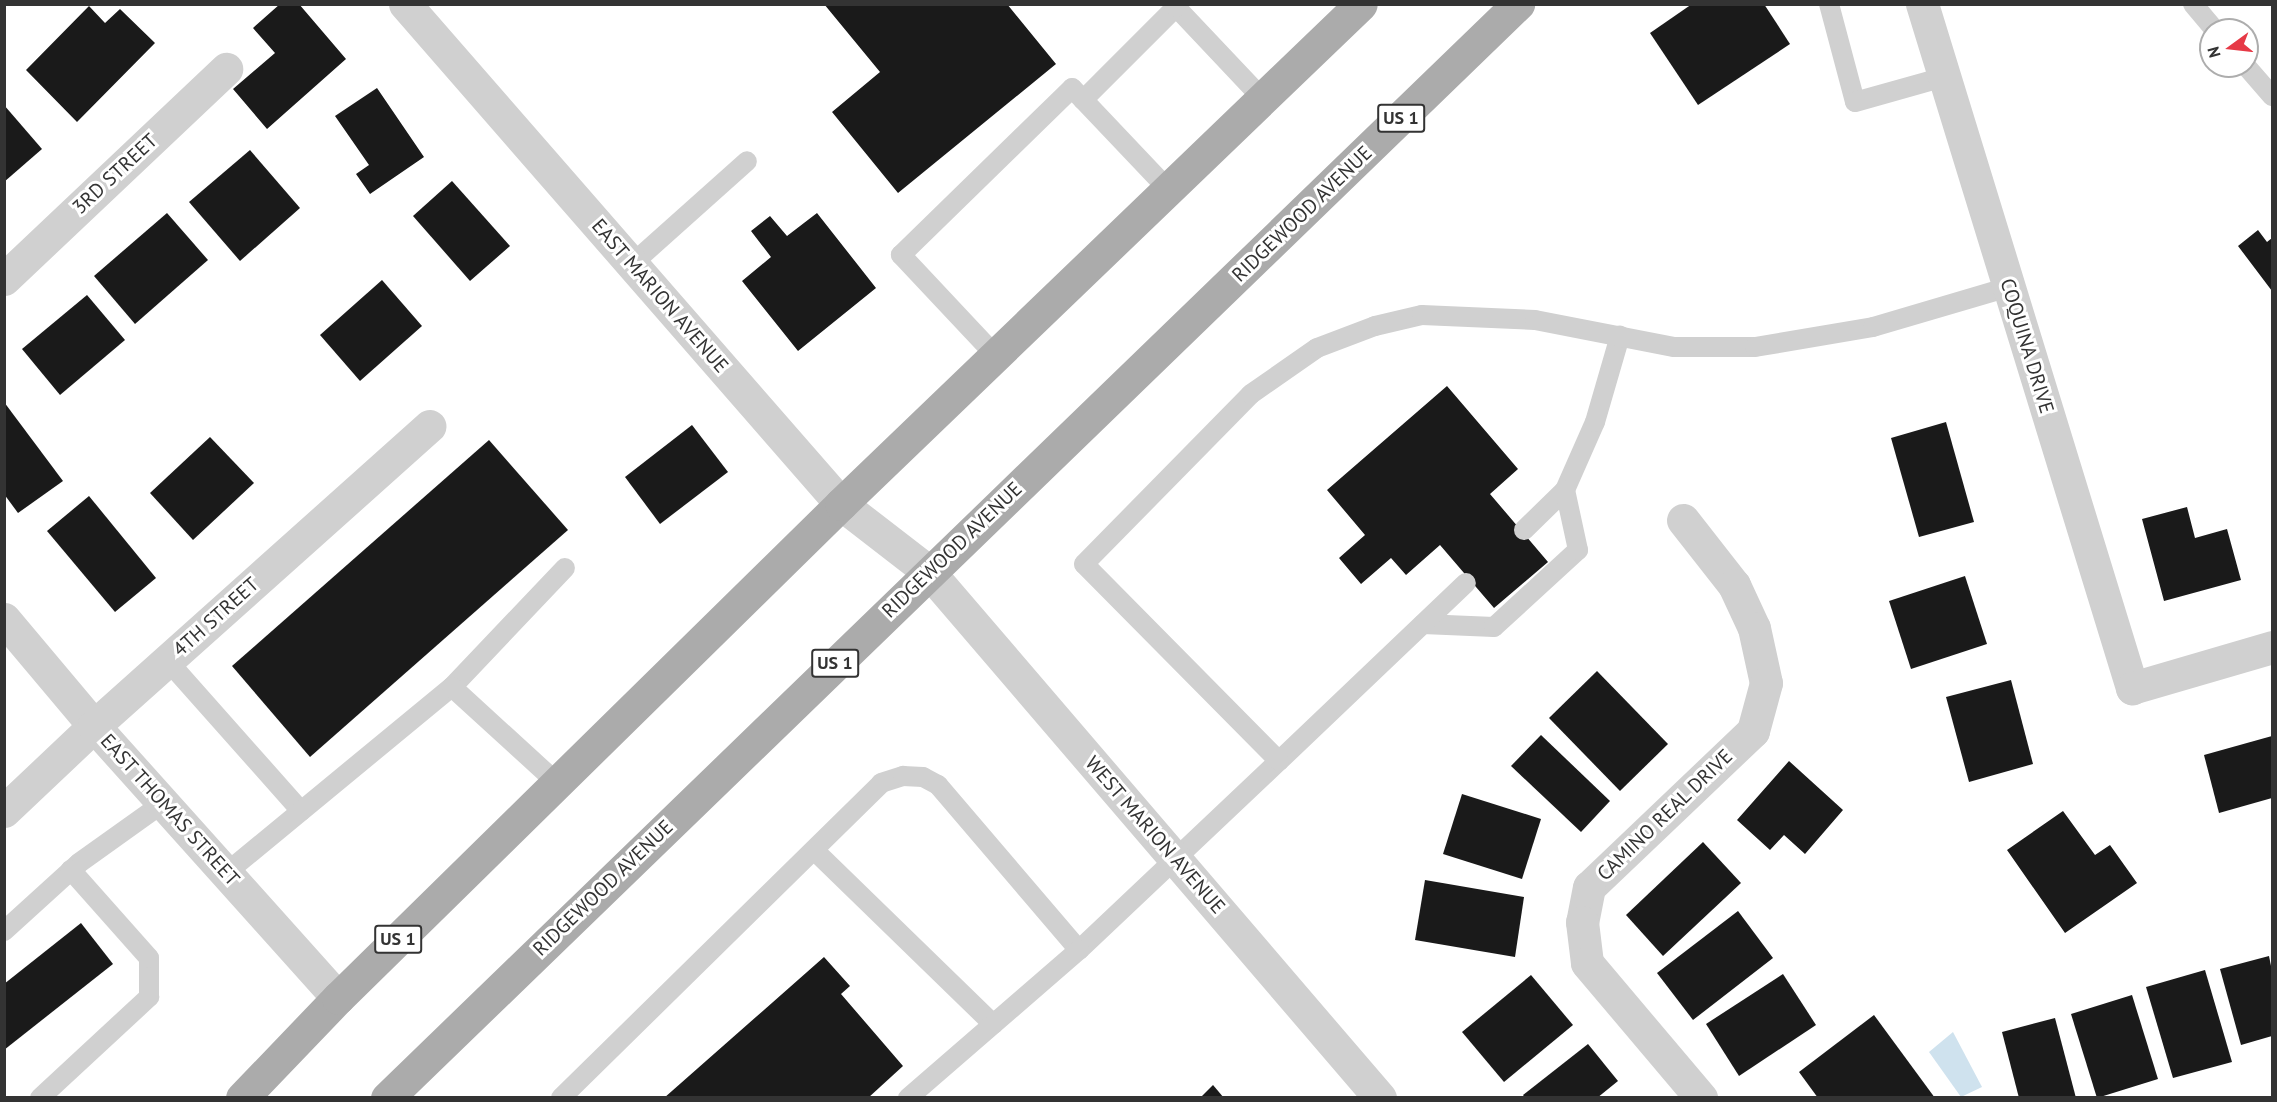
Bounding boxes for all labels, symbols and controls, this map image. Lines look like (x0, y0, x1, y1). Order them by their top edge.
north arrow (2199, 18, 2259, 78)
text: N (2203, 44, 2225, 60)
road number: US 1 (1377, 103, 1425, 133)
street label: 3RD STREET (68, 129, 162, 219)
street label: RIDGEWOOD AVENUE (1227, 141, 1377, 287)
street label: EAST MARION AVENUE (586, 214, 734, 378)
street label: COQUINA DRIVE (1995, 275, 2059, 417)
street label: RIDGEWOOD AVENUE (877, 477, 1027, 623)
street label: 4TH STREET (168, 572, 264, 662)
road number: US 1 (811, 648, 859, 678)
street label: EAST THOMAS STREET (95, 729, 245, 891)
street label: CAMINO REAL DRIVE (1592, 744, 1738, 886)
street label: WEST MARION AVENUE (1080, 751, 1230, 919)
street label: RIDGEWOOD AVENUE (528, 815, 678, 961)
road number: US 1 (374, 924, 422, 954)

